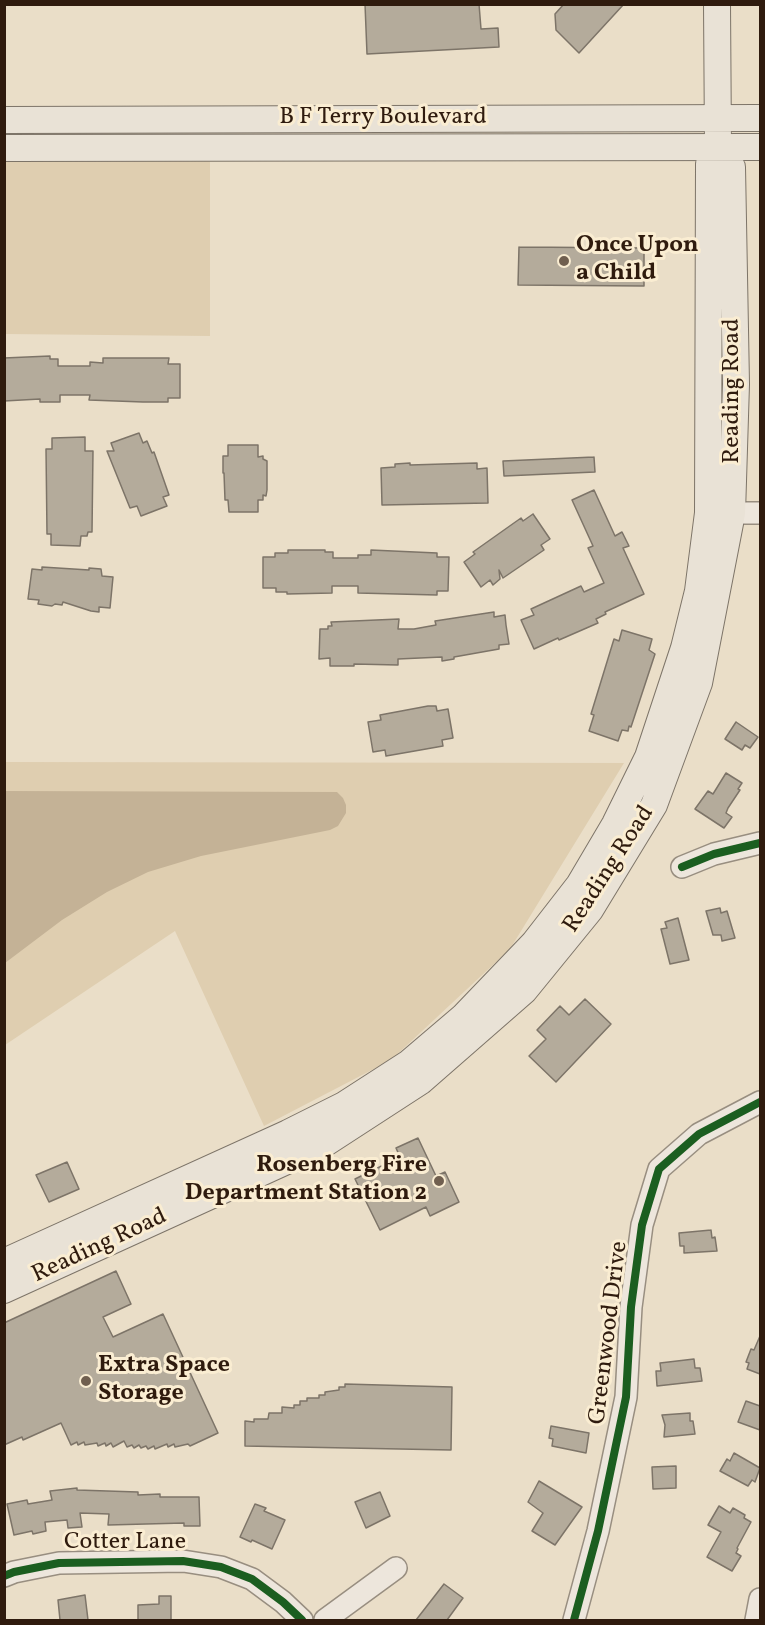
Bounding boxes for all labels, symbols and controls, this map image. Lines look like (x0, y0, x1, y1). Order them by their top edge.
street label: B F Terry Boulevard (279, 105, 487, 133)
place label: Once Upon a Child (576, 233, 699, 289)
marker: Once Upon a Child (557, 254, 571, 268)
street label: Reading Road (720, 318, 748, 464)
street label: Reading Road (558, 801, 662, 939)
place label: Rosenberg Fire Department Station 2 (185, 1153, 427, 1209)
marker: Rosenberg Fire Department Station 2 (432, 1174, 446, 1188)
street label: Reading Road (28, 1203, 172, 1291)
street label: Greenwood Drive (584, 1240, 636, 1426)
place label: Extra Space Storage (98, 1353, 230, 1409)
marker: Extra Space Storage (79, 1374, 93, 1388)
street label: Cotter Lane (64, 1530, 186, 1558)

